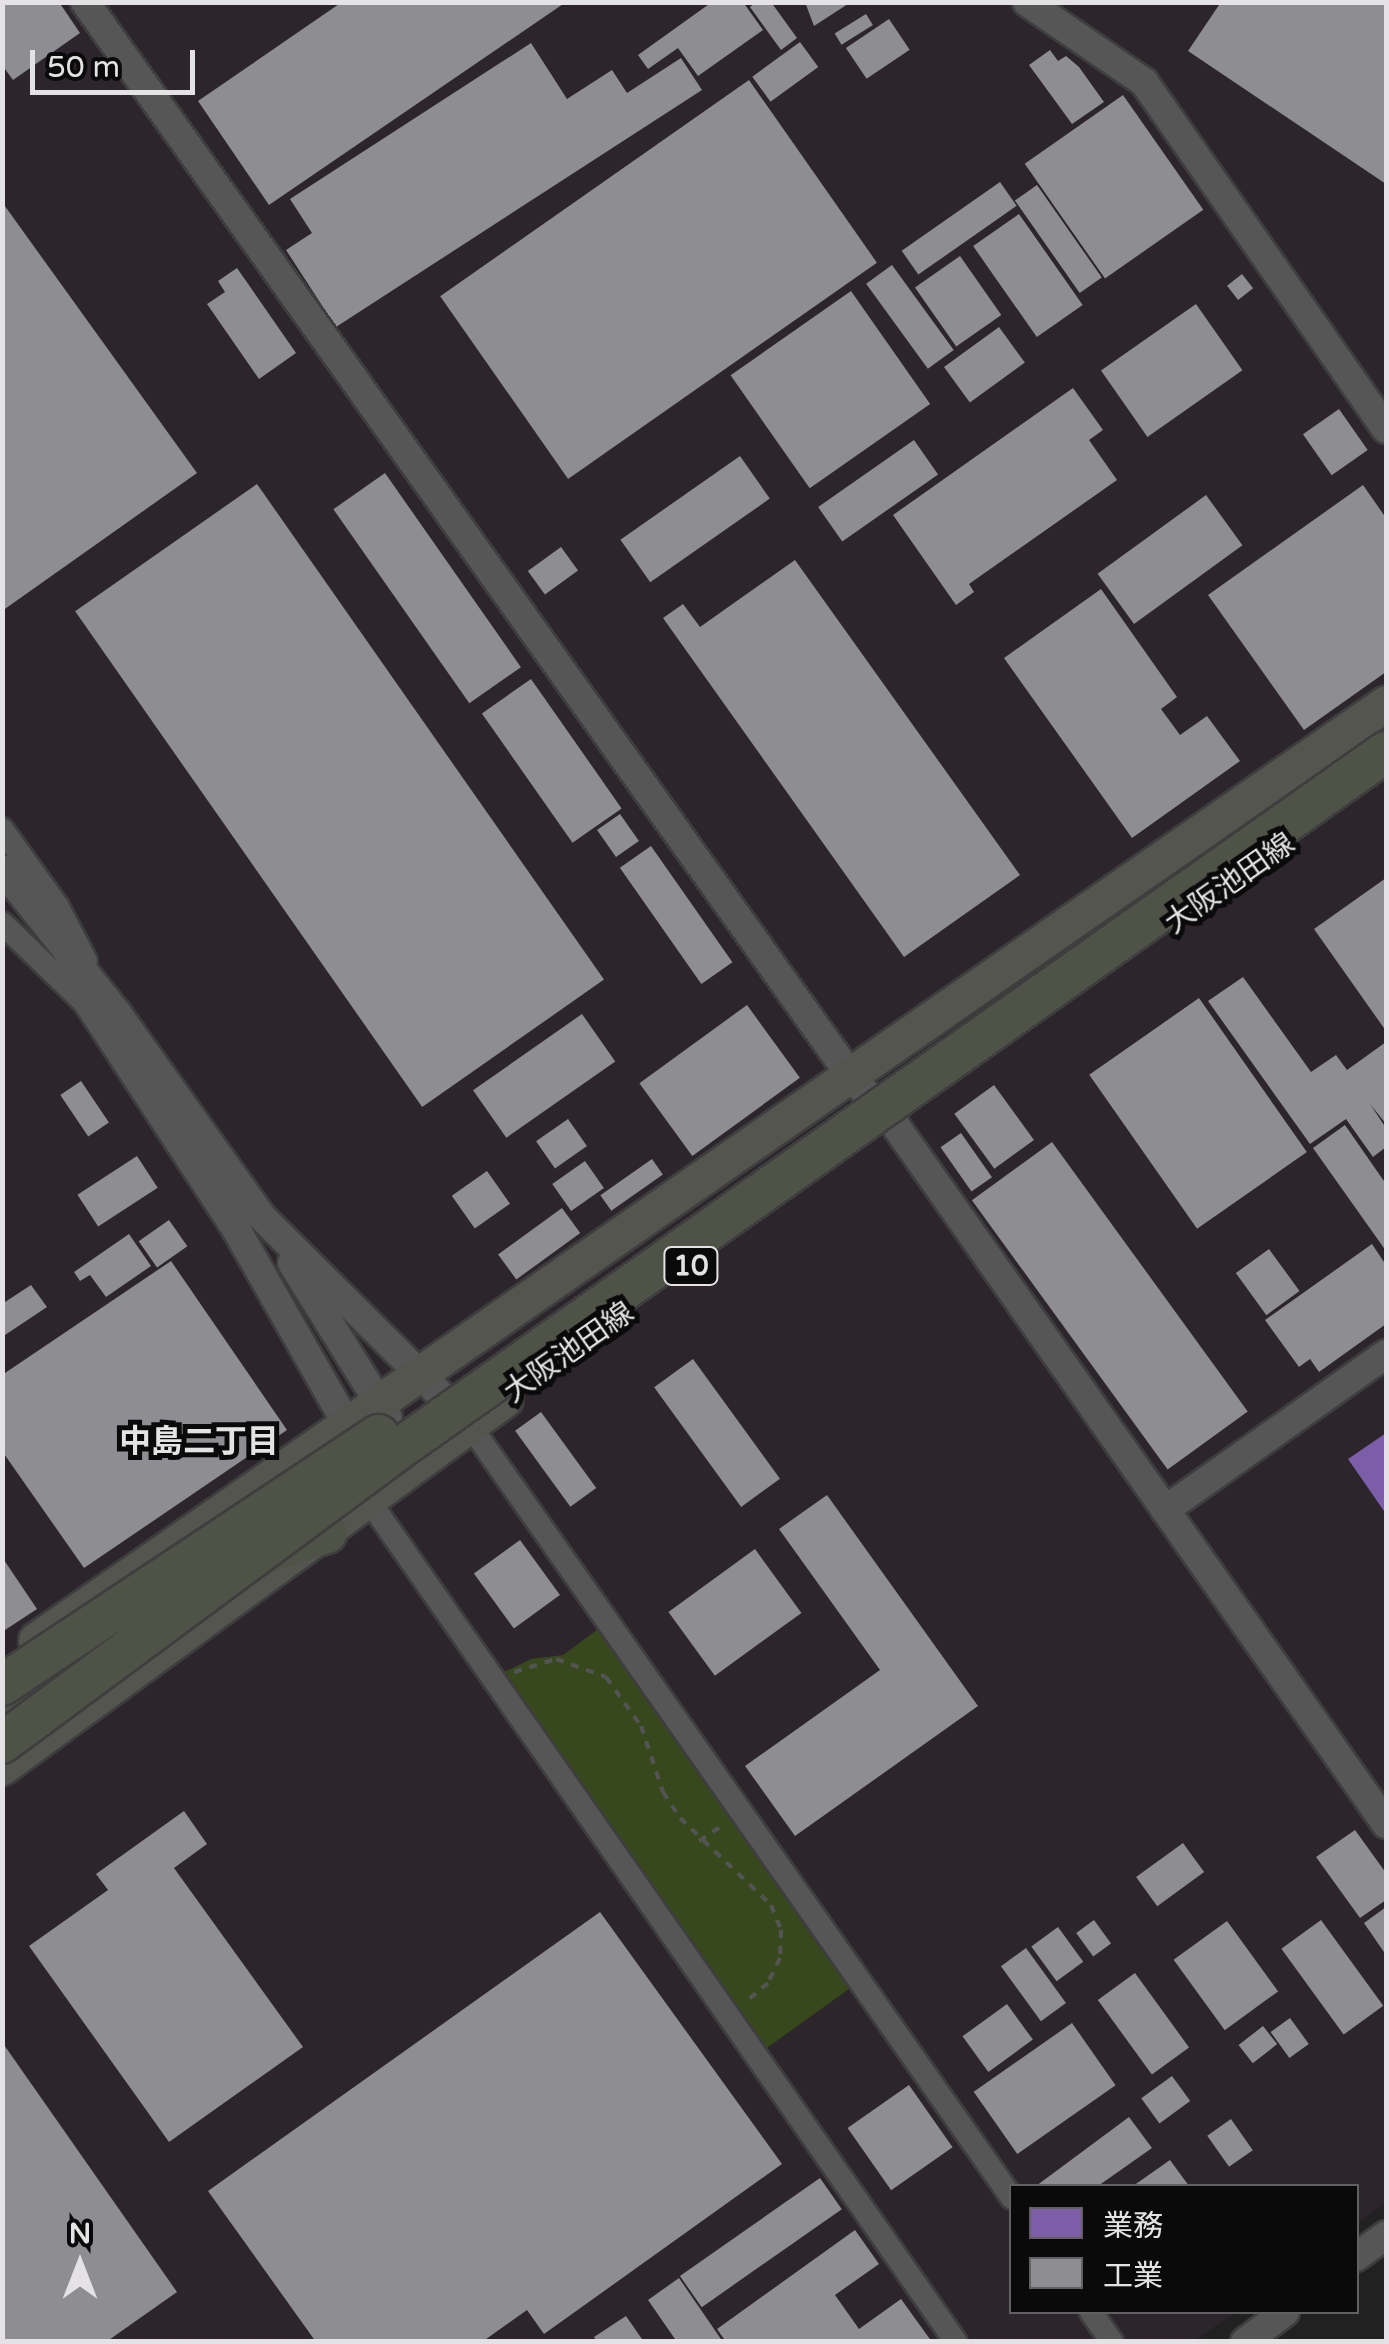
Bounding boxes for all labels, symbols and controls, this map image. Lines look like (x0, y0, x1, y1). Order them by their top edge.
scale bar (35, 30, 200, 92)
text: 50 m (47, 49, 120, 86)
street label: 大阪池田線 (1158, 826, 1302, 942)
road number: 10 (661, 1243, 721, 1289)
street label: 大阪池田線 (497, 1295, 641, 1411)
district label: 中島二丁目 (119, 1423, 279, 1461)
legend (1009, 2184, 1359, 2314)
text: 業務 (1103, 2208, 1163, 2245)
north arrow (30, 2214, 130, 2314)
text: N (69, 2217, 91, 2251)
text: 工業 (1103, 2258, 1163, 2295)

